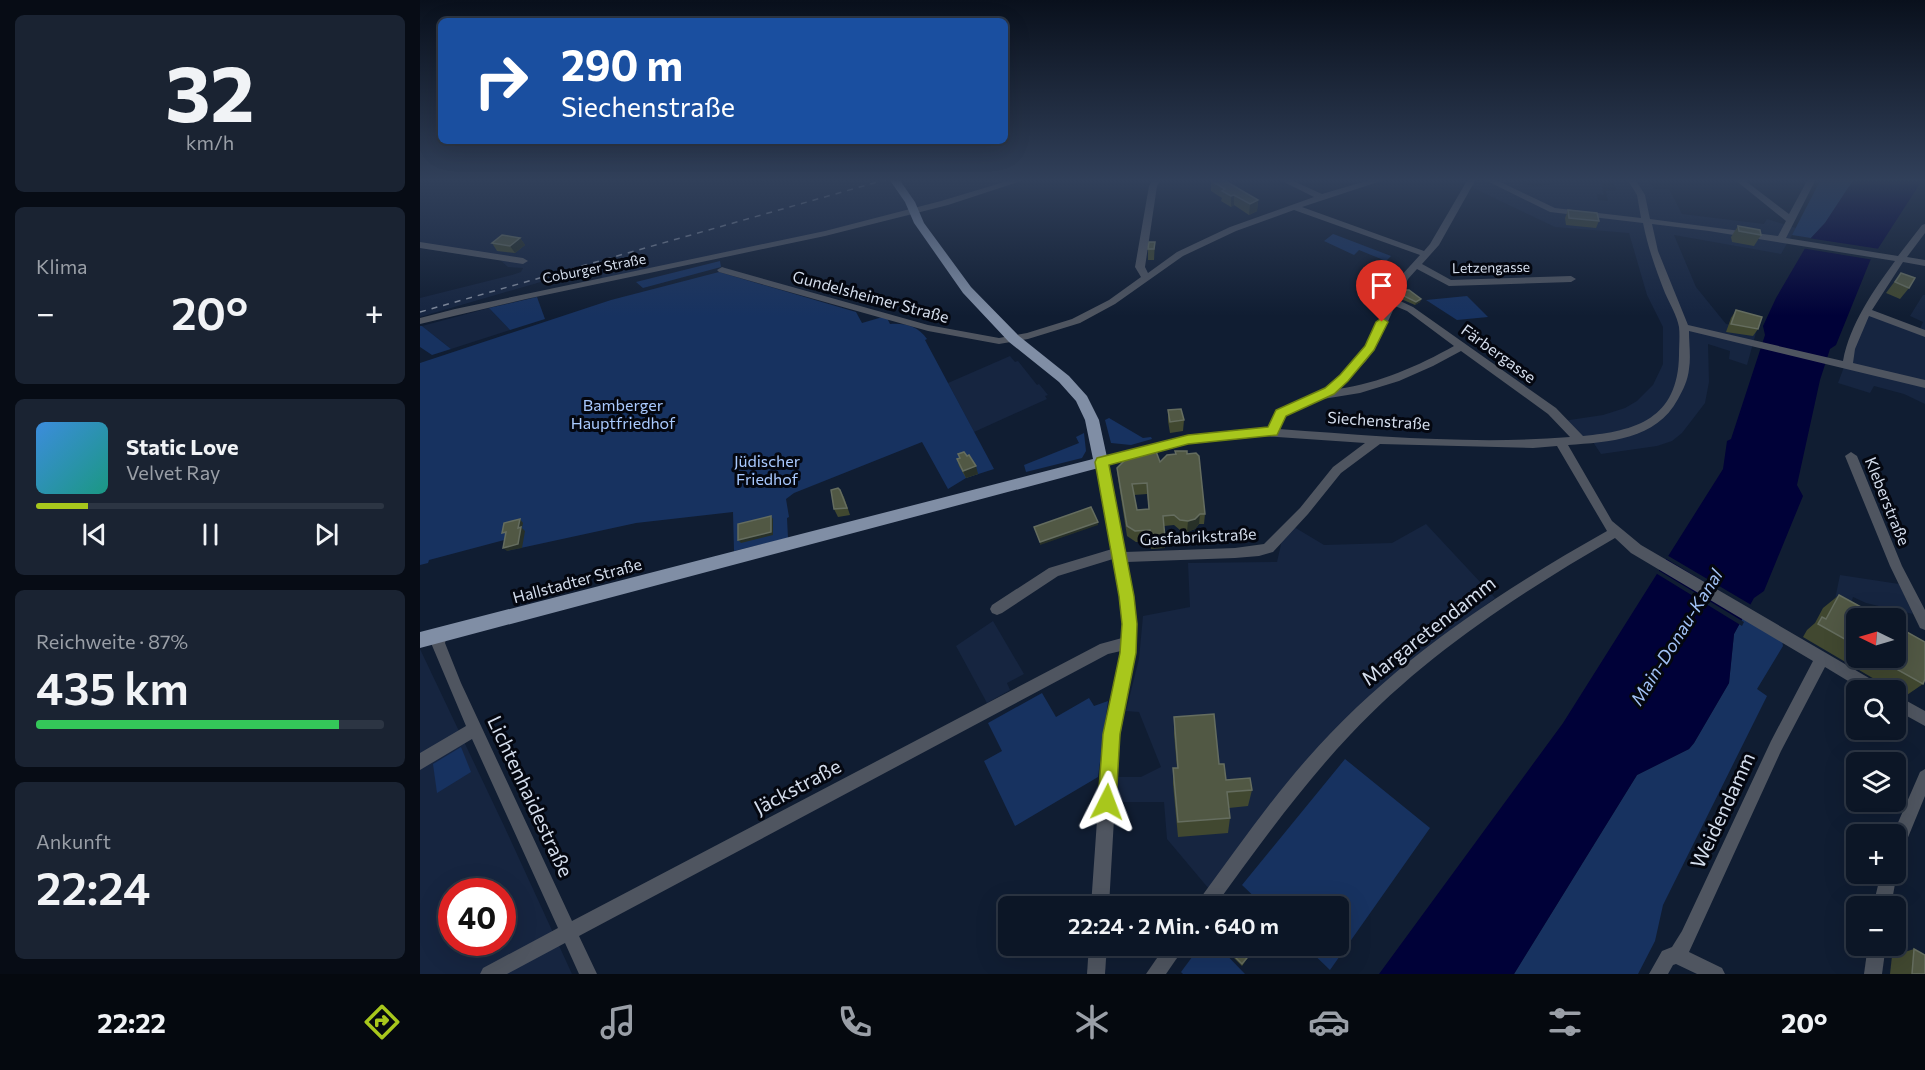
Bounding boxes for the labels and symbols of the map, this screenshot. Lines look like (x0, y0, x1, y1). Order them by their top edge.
street label: Coburger Straße (541, 250, 647, 286)
street label: Letzengasse (1452, 258, 1530, 276)
pin (1356, 260, 1407, 322)
street label: Gundelsheimer Straße (791, 266, 951, 326)
street label: Färbergasse (1458, 320, 1540, 386)
park label: Bamberger Hauptfriedhof (571, 395, 676, 432)
street label: Siechenstraße (1327, 407, 1431, 433)
park label: Jüdischer Friedhof (734, 451, 801, 488)
street label: Kleberstraße (1862, 454, 1914, 548)
street label: Gasfabrikstraße (1139, 523, 1257, 549)
street label: Hallstadter Straße (510, 554, 644, 606)
water label: Main-Donau-Kanal (1625, 565, 1727, 709)
street label: Margaretendamm (1356, 570, 1500, 690)
north arrow (1846, 608, 1906, 668)
street label: Lichtenhaidestraße (483, 711, 579, 881)
street label: Weidendamm (1685, 748, 1759, 872)
street label: Jäckstraße (749, 753, 845, 819)
position arrow (1075, 770, 1139, 834)
speed limit sign: 40 (438, 878, 516, 956)

